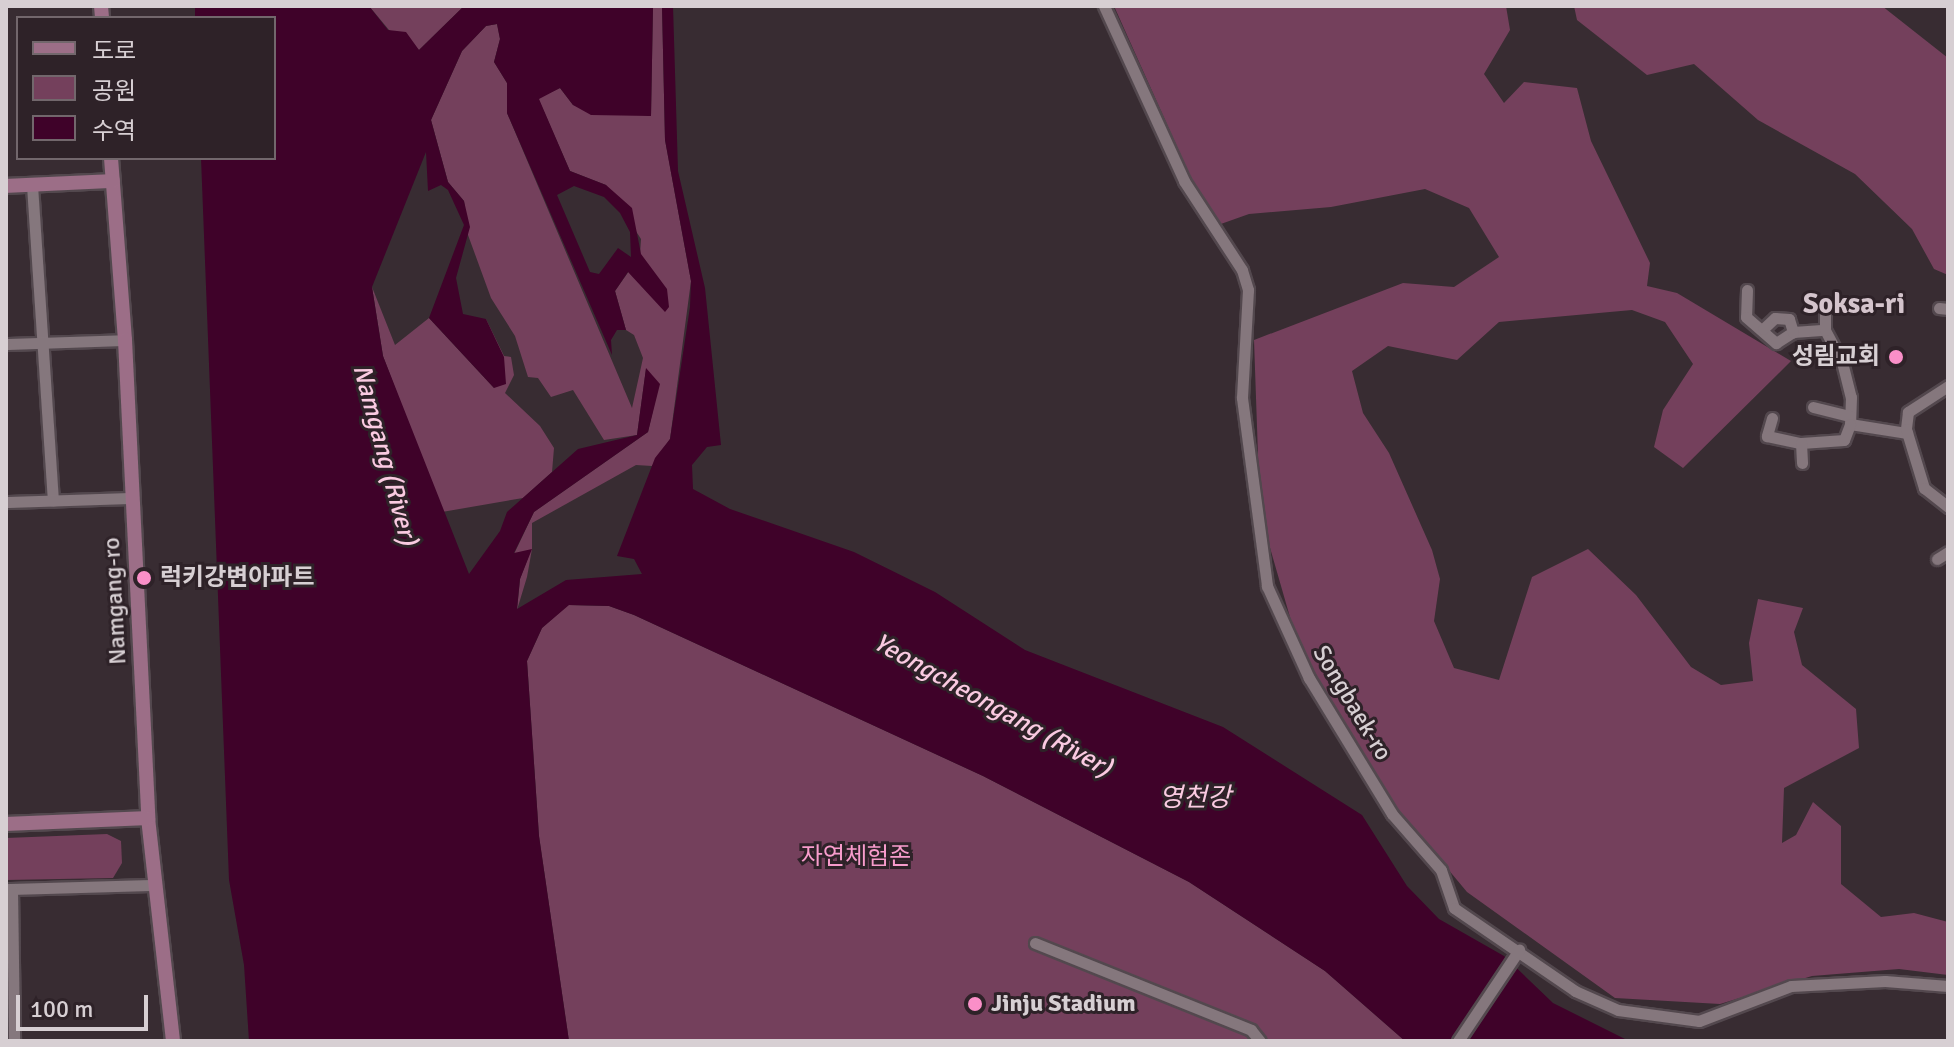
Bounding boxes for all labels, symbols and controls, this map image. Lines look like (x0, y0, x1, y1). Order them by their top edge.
legend (16, 16, 276, 160)
text: 도로 (92, 36, 136, 66)
text: 공원 (92, 76, 136, 106)
text: 수역 (92, 116, 136, 146)
district label: Soksa-ri (1803, 287, 1905, 321)
place label: 성림교회 (1792, 343, 1880, 371)
marker: 성림교회 (1887, 348, 1905, 366)
water label: Namgang (River) (345, 361, 423, 549)
street label: Namgang-ro (97, 537, 133, 665)
place label: 럭키강변아파트 (160, 564, 315, 592)
marker: 럭키강변아파트 (135, 569, 153, 587)
water label: Yeongcheongang (River) (868, 628, 1116, 784)
street label: Songbaek-ro (1306, 640, 1398, 766)
water label: 영천강 (1159, 783, 1231, 815)
park label: 자연체험존 (801, 843, 911, 871)
scale bar (20, 979, 152, 1029)
place label: Jinju Stadium (991, 990, 1136, 1018)
text: 100 m (30, 994, 93, 1024)
marker: Jinju Stadium (966, 995, 984, 1013)

